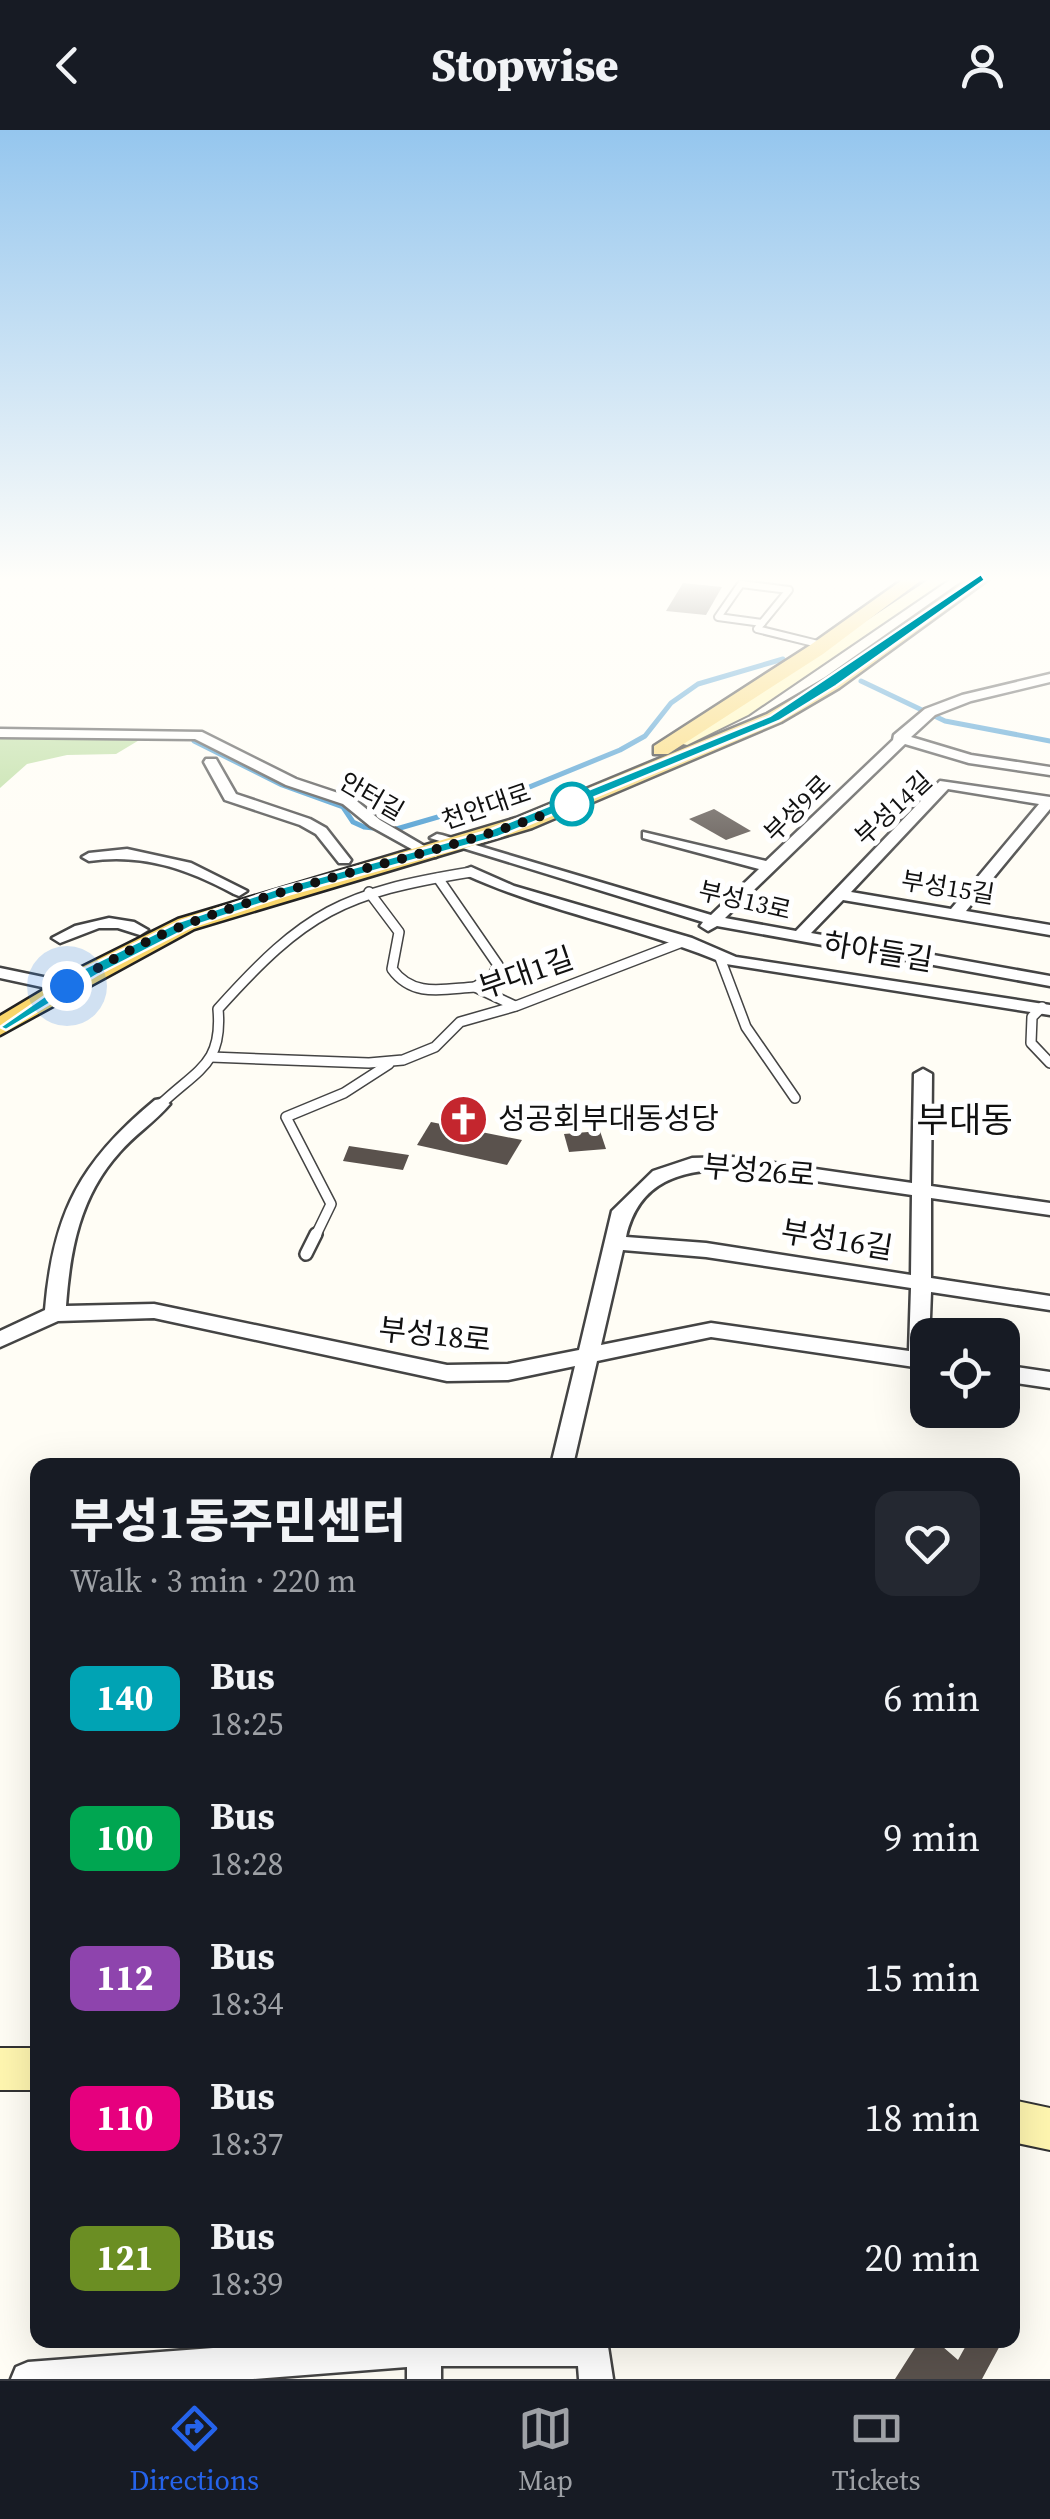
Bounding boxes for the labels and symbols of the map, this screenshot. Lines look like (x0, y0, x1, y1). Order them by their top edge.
street label: 안터길 (334, 764, 410, 828)
street label: 부성14길 (847, 764, 939, 852)
street label: 부성9로 (756, 767, 838, 849)
street label: 천안대로 (437, 775, 535, 837)
unlabelled marker (551, 783, 593, 825)
street label: 부성15길 (899, 863, 997, 911)
street label: 부성13로 (695, 873, 795, 927)
street label: 하야들길 (820, 923, 936, 980)
street label: 부대1길 (473, 937, 579, 1008)
your location (42, 961, 92, 1011)
church icon: 성공회부대동성당 (437, 1093, 489, 1145)
district label: 부대동 (917, 1096, 1013, 1144)
place label: 성공회부대동성당 (498, 1098, 719, 1139)
street label: 부성26로 (701, 1145, 817, 1196)
street label: 부성16길 (778, 1210, 896, 1269)
street label: 부성18로 (377, 1308, 493, 1361)

